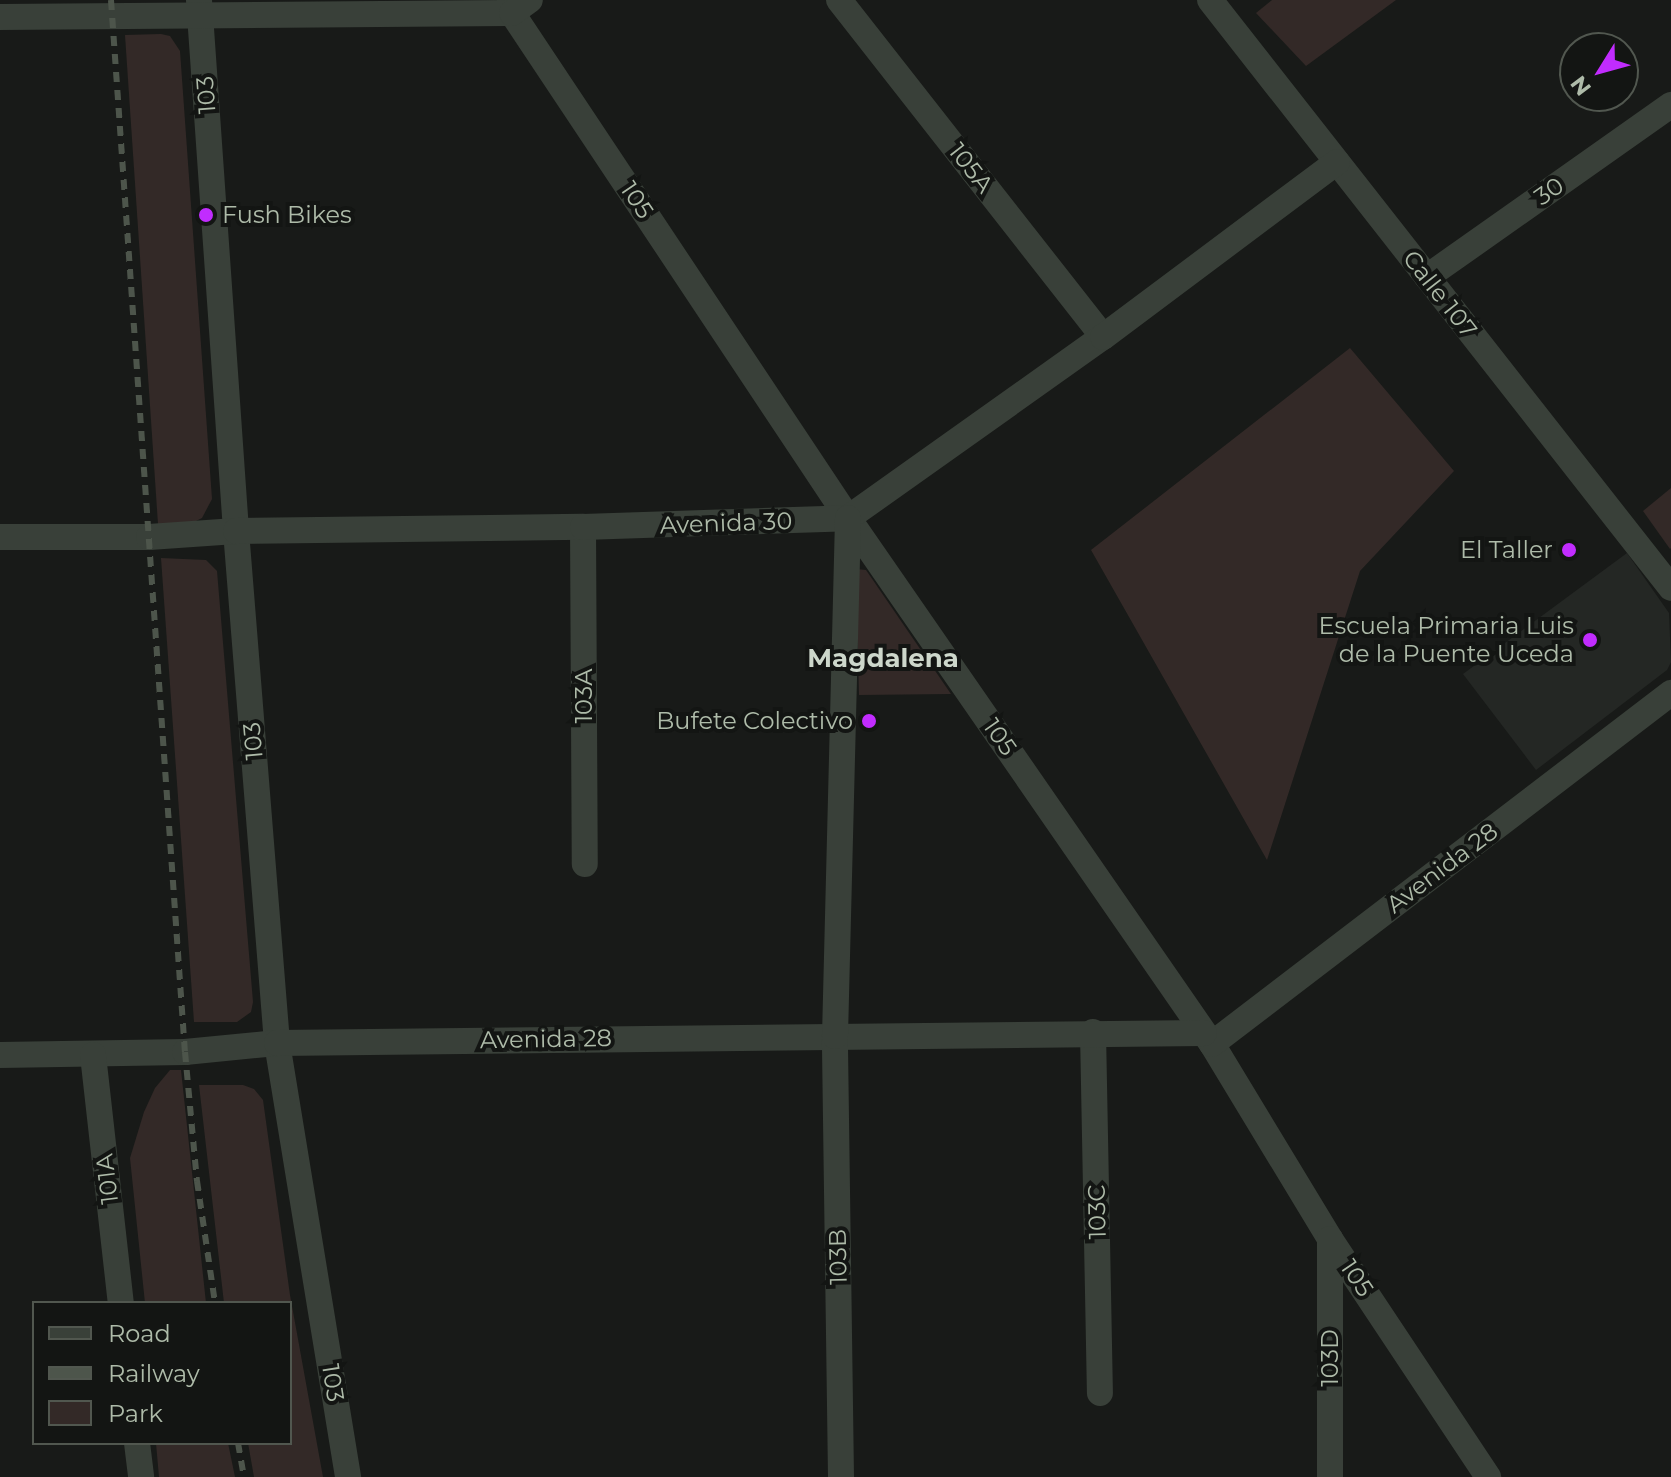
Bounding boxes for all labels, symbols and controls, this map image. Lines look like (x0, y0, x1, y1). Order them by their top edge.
north arrow (1559, 32, 1639, 112)
text: N (1565, 70, 1597, 101)
street label: 103 (190, 75, 222, 115)
street label: 105A (943, 137, 999, 199)
street label: 30 (1529, 171, 1569, 211)
street label: 105 (614, 176, 660, 224)
place label: Fush Bikes (222, 201, 352, 229)
marker: Fush Bikes (197, 206, 215, 224)
street label: Calle 107 (1397, 244, 1483, 344)
street label: Avenida 30 (659, 506, 793, 540)
place label: El Taller (1460, 536, 1553, 564)
marker: El Taller (1560, 541, 1578, 559)
place label: Escuela Primaria Luis de la Puente Uceda (1319, 612, 1574, 668)
marker: Escuela Primaria Luis de la Puente Uceda (1581, 631, 1599, 649)
district label: Magdalena (807, 643, 959, 675)
street label: 103A (570, 668, 598, 724)
place label: Bufete Colectivo (656, 707, 853, 735)
marker: Bufete Colectivo (860, 712, 878, 730)
street label: 105 (977, 713, 1023, 761)
street label: 103 (237, 721, 269, 761)
street label: Avenida 28 (1381, 817, 1503, 919)
street label: Avenida 28 (480, 1023, 612, 1055)
street label: 101A (90, 1152, 124, 1206)
street label: 103C (1082, 1184, 1112, 1240)
street label: 103B (823, 1229, 853, 1285)
street label: 105 (1334, 1254, 1380, 1302)
legend (32, 1301, 292, 1445)
text: Road (108, 1319, 171, 1348)
street label: 103D (1316, 1329, 1344, 1387)
text: Railway (108, 1359, 200, 1388)
street label: 103 (316, 1362, 350, 1404)
text: Park (108, 1399, 163, 1428)

